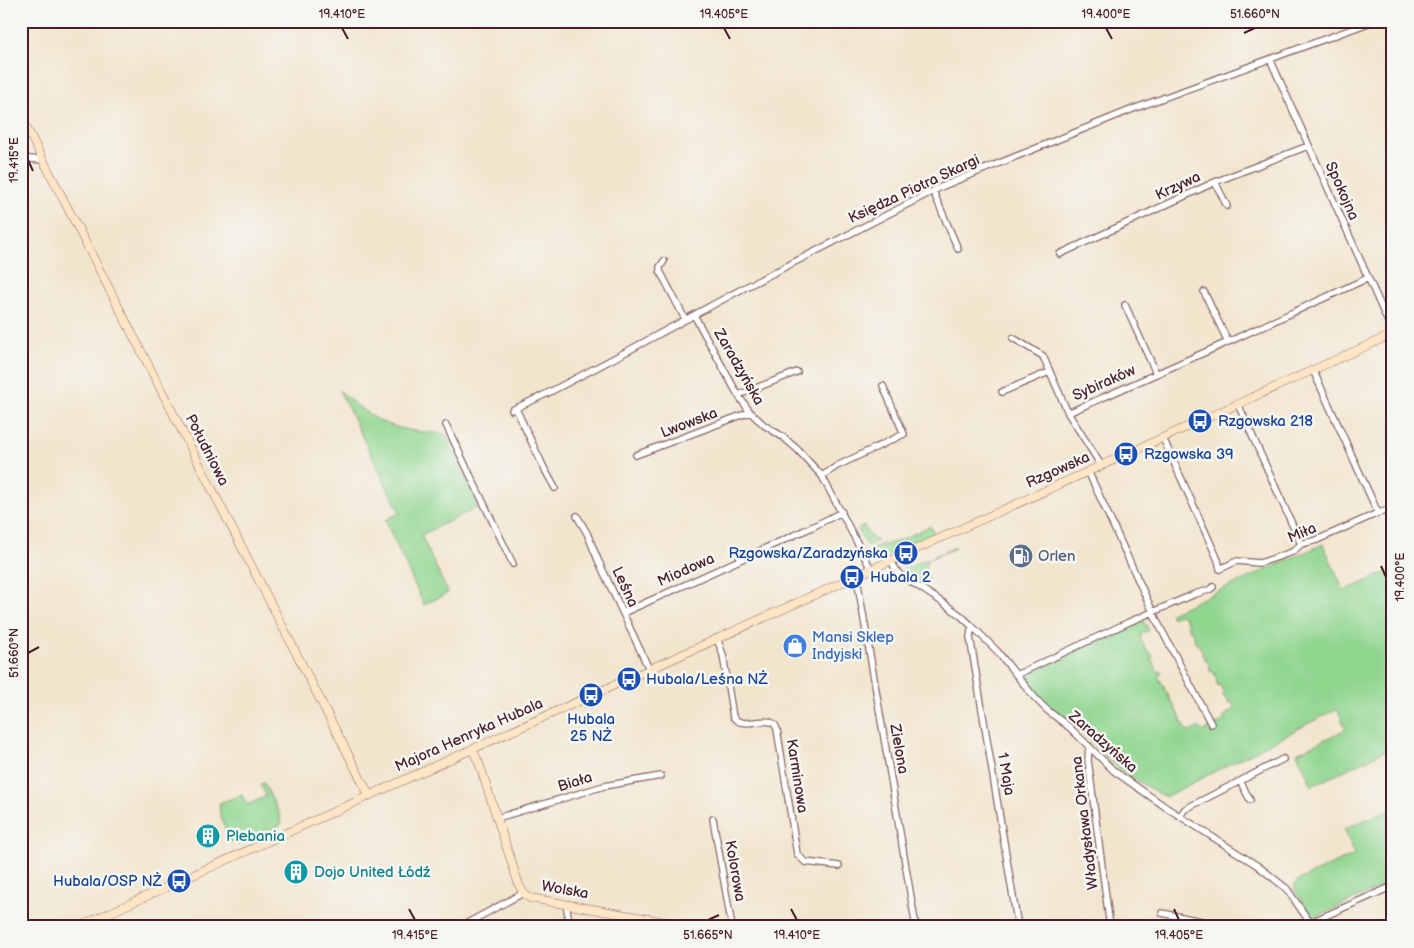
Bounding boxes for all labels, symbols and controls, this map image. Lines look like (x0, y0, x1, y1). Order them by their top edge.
text: 19.410°E (319, 7, 365, 22)
text: 19.405°E (700, 7, 748, 22)
text: 19.400°E (1082, 7, 1130, 22)
text: 51.660°N (1230, 7, 1280, 22)
text: 19.415°E (7, 137, 22, 183)
street label: Księdza Piotra Skargi (845, 150, 983, 228)
street label: Spokojna (1321, 159, 1363, 223)
street label: Krzywa (1152, 167, 1204, 205)
street label: Zaradzyńska (709, 325, 768, 409)
street label: Sybiraków (1070, 361, 1138, 405)
street label: Lwowska (658, 403, 720, 443)
bus stop icon: Rzgowska 218 (1187, 408, 1213, 434)
street label: Południowa (181, 411, 233, 489)
place label: Rzgowska 218 (1218, 412, 1313, 431)
bus stop icon: Rzgowska 39 (1113, 441, 1139, 467)
place label: Rzgowska 39 (1144, 445, 1234, 464)
street label: Rzgowska (1023, 448, 1093, 492)
street label: Miła (1285, 518, 1319, 548)
bus stop icon: Rzgowska/Zaradzyńska (893, 540, 919, 566)
fuel station icon: Orlen (1008, 543, 1034, 569)
place label: Rzgowska/Zaradzyńska (728, 544, 888, 563)
place label: Orlen (1038, 547, 1075, 566)
street label: Miodowa (655, 549, 717, 591)
text: 19.400°E (1393, 553, 1408, 601)
street label: Leśna (607, 564, 643, 610)
bus stop icon: Hubala 2 (839, 564, 865, 590)
place label: Hubala 2 (870, 568, 931, 587)
text: 51.660°N (7, 628, 22, 678)
place label: Mansi Sklep Indyjski (812, 628, 894, 664)
shop icon: Mansi Sklep Indyjski (782, 633, 808, 659)
bus stop icon: Hubala/Leśna NŻ (616, 666, 642, 692)
place label: Hubala/Leśna NŻ (646, 670, 768, 689)
bus stop icon: Hubala 25 NŻ (578, 682, 604, 708)
street label: Majora Henryka Hubala (392, 694, 546, 776)
street label: Zaradzyńska (1064, 706, 1141, 777)
place label: Hubala 25 NŻ (567, 710, 615, 746)
street label: Zielona (885, 722, 913, 775)
street label: Karminowa (782, 738, 812, 814)
street label: 1 Maja (993, 751, 1019, 797)
street label: Władysława Orkana (1067, 755, 1103, 891)
street label: Biała (555, 768, 595, 796)
building icon: Plebania (195, 823, 221, 849)
place label: Plebania (226, 827, 285, 846)
street label: Kolorowa (720, 839, 750, 903)
building icon: Dojo United Łódź (283, 859, 309, 885)
place label: Dojo United Łódź (314, 863, 430, 882)
bus stop icon: Hubala/OSP NŻ (166, 868, 192, 894)
place label: Hubala/OSP NŻ (53, 872, 163, 891)
street label: Wolska (540, 877, 590, 903)
text: 19.415°E (392, 928, 438, 943)
text: 51.665°N (683, 928, 733, 943)
text: 19.410°E (774, 928, 820, 943)
text: 19.405°E (1155, 928, 1203, 943)

